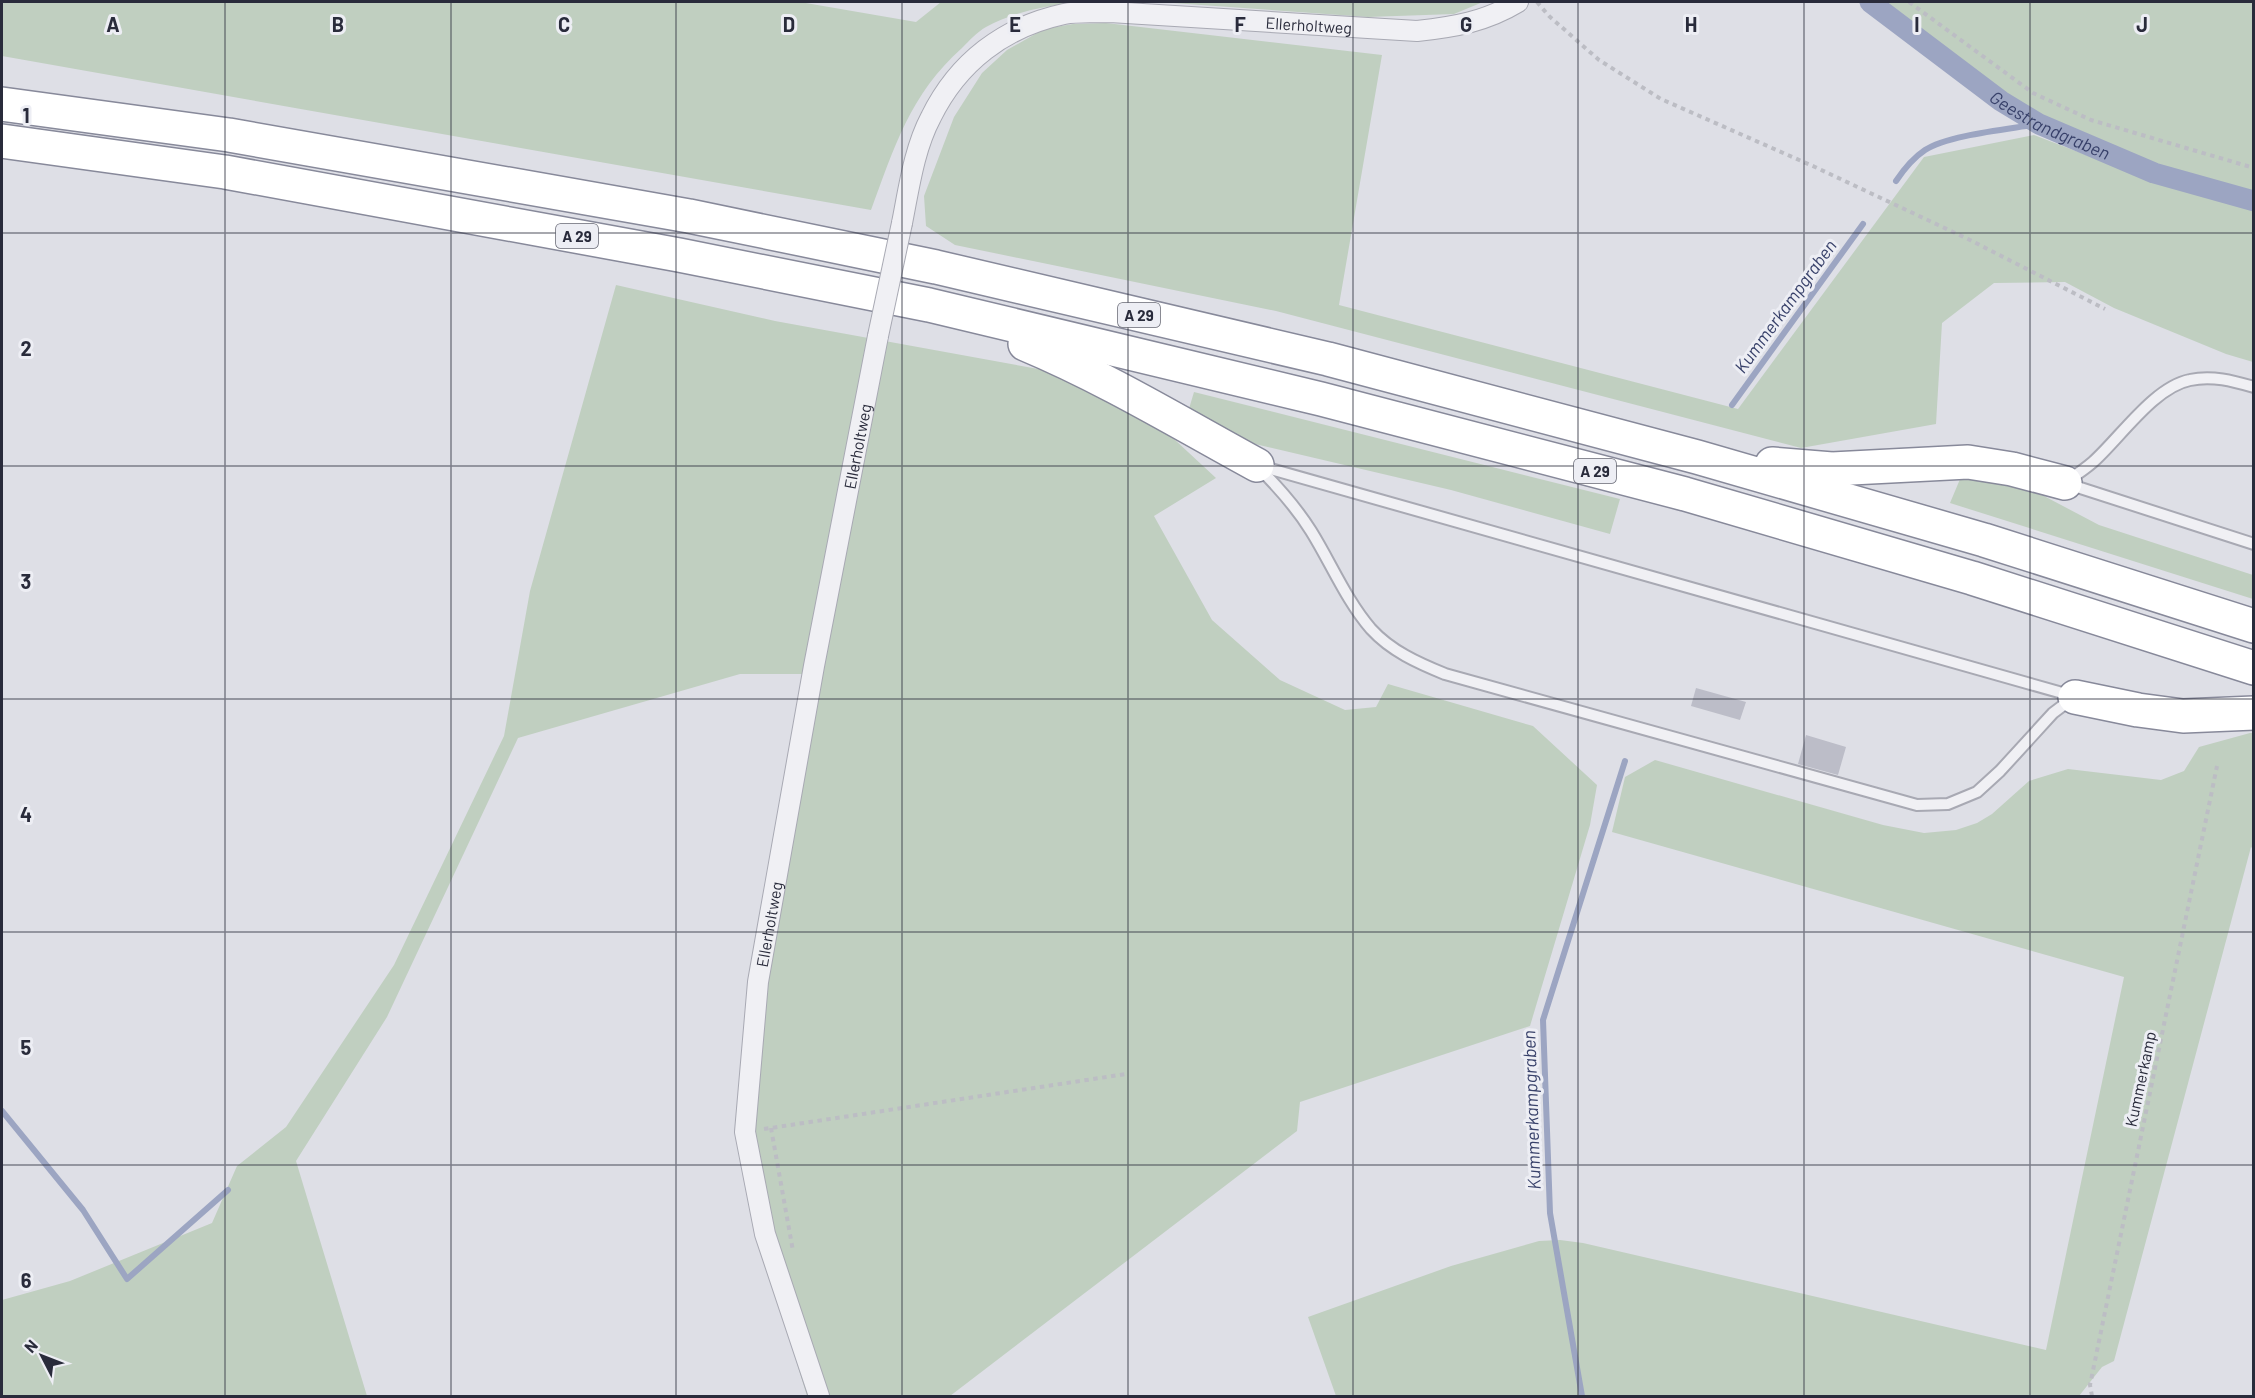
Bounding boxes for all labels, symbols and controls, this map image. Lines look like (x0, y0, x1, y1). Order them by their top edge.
text: A (106, 12, 120, 36)
text: B (332, 12, 344, 36)
text: C (558, 12, 570, 36)
text: D (783, 12, 795, 36)
text: E (1009, 12, 1021, 36)
text: F (1234, 12, 1246, 36)
street label: Ellerholtweg (1265, 12, 1353, 36)
text: G (1460, 12, 1472, 36)
text: H (1685, 12, 1697, 36)
text: I (1914, 12, 1920, 36)
text: J (2136, 12, 2148, 36)
water label: Geestrandgraben (1986, 86, 2113, 164)
text: 1 (22, 103, 30, 127)
road number: A 29 (556, 224, 598, 248)
water label: Kummerkampgraben (1729, 235, 1841, 377)
road number: A 29 (1118, 303, 1160, 327)
text: 2 (20, 336, 32, 360)
street label: Ellerholtweg (839, 402, 874, 491)
road number: A 29 (1574, 459, 1616, 483)
text: 3 (21, 569, 31, 593)
text: 4 (20, 802, 32, 826)
street label: Ellerholtweg (751, 880, 785, 968)
water label: Kummerkampgraben (1517, 1030, 1545, 1190)
street label: Kummerkamp (2121, 1030, 2159, 1128)
text: 5 (21, 1035, 32, 1059)
text: 6 (21, 1268, 32, 1292)
north arrow (12, 1326, 72, 1386)
text: N (20, 1335, 41, 1356)

